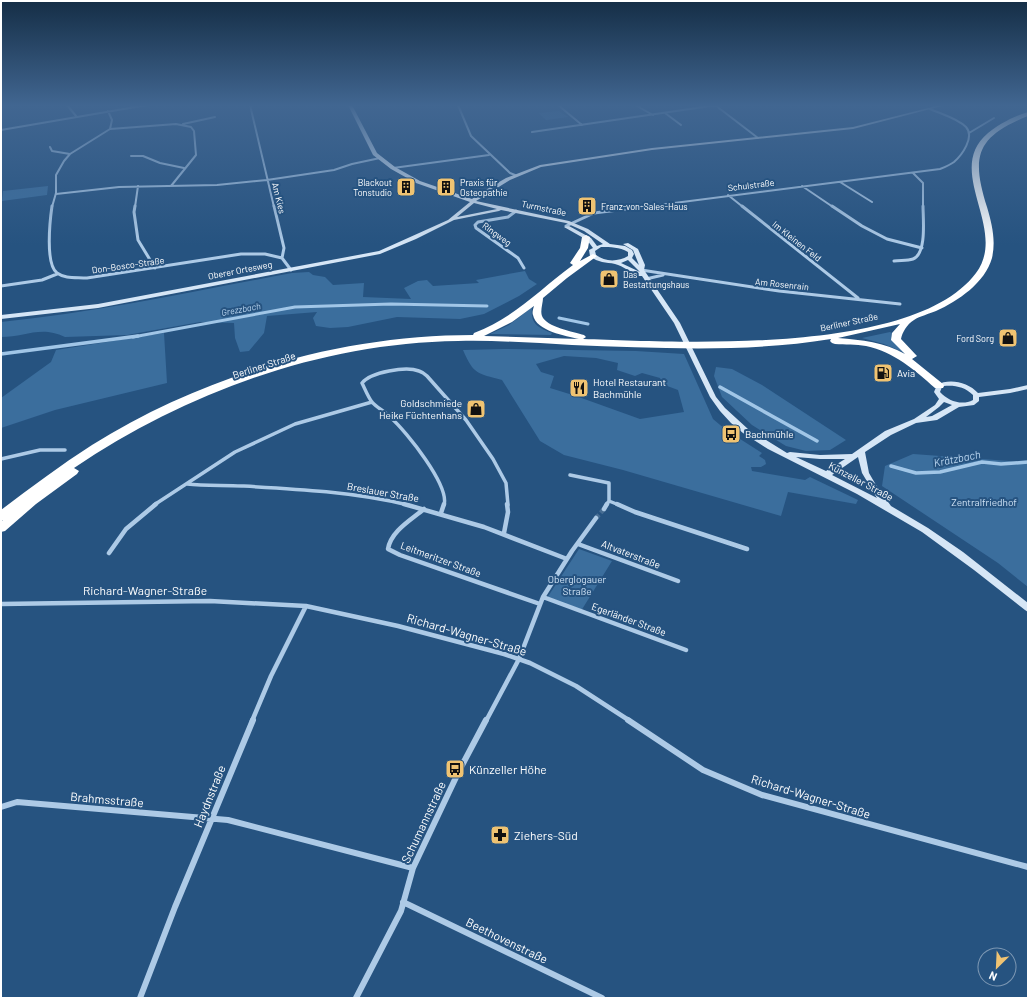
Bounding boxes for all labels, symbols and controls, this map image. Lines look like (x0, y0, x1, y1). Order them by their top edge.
building icon: Blackout Tonstudio (395, 176, 417, 198)
building icon: Praxis für Osteopathie (435, 176, 457, 198)
place label: Blackout Tonstudio (353, 177, 392, 198)
place label: Praxis für Osteopathie (460, 177, 508, 198)
street label: Schulstraße (727, 177, 775, 193)
street label: Am Kies (270, 181, 288, 215)
building icon: Franz-von-Sales-Haus (576, 195, 598, 217)
street label: Turmstraße (521, 198, 568, 218)
place label: Franz-von-Sales-Haus (601, 201, 688, 212)
street label: Im Kleinen Feld (770, 218, 824, 264)
street label: Ringweg (480, 220, 514, 248)
street label: Don-Bosco-Straße (91, 254, 165, 276)
street label: Oberer Ortesweg (207, 258, 273, 282)
shop icon: Das Bestattungshaus (598, 268, 620, 290)
place label: Das Bestattungshaus (623, 269, 689, 290)
street label: Am Rosenrain (755, 276, 810, 292)
water label: Grezzbach (221, 300, 262, 318)
street label: Berliner Straße (819, 310, 879, 334)
shop icon: Ford Sorg (997, 327, 1019, 349)
place label: Ford Sorg (956, 333, 994, 344)
street label: Berliner Straße (231, 349, 297, 381)
fuel station icon: Avia (872, 362, 894, 384)
place label: Avia (897, 367, 915, 379)
place label: Hotel Restaurant Bachmühle (593, 376, 666, 400)
restaurant icon: Hotel Restaurant Bachmühle (568, 377, 590, 399)
place label: Goldschmiede Heike Füchtenhans (379, 397, 462, 421)
shop icon: Goldschmiede Heike Füchtenhans (465, 398, 487, 420)
bus stop icon: Bachmühle (720, 423, 742, 445)
place label: Bachmühle (745, 428, 794, 440)
water label: Krätzbach (932, 447, 982, 469)
street label: Künzeller Straße (827, 459, 895, 503)
street label: Breslauer Straße (346, 480, 420, 504)
park label: Zentralfriedhof (951, 496, 1017, 508)
street label: Altvaterstraße (600, 537, 662, 571)
street label: Leitmeritzer Straße (399, 539, 483, 579)
park label: Oberglogauer Straße (548, 573, 607, 597)
street label: Richard-Wagner-Straße (83, 583, 207, 597)
street label: Egerländer Straße (590, 600, 668, 638)
street label: Richard-Wagner-Straße (405, 610, 529, 658)
bus stop icon: Künzeller Höhe (444, 758, 466, 780)
place label: Künzeller Höhe (469, 762, 547, 776)
street label: Haydnstraße (190, 763, 228, 829)
street label: Richard-Wagner-Straße (750, 771, 872, 821)
street label: Schumannstraße (398, 779, 448, 865)
street label: Brahmsstraße (70, 789, 144, 809)
pharmacy icon: Ziehers-Süd (489, 824, 511, 846)
place label: Ziehers-Süd (514, 828, 578, 842)
street label: Beethovenstraße (464, 914, 550, 966)
north arrow (977, 947, 1017, 987)
text: N (987, 969, 999, 984)

